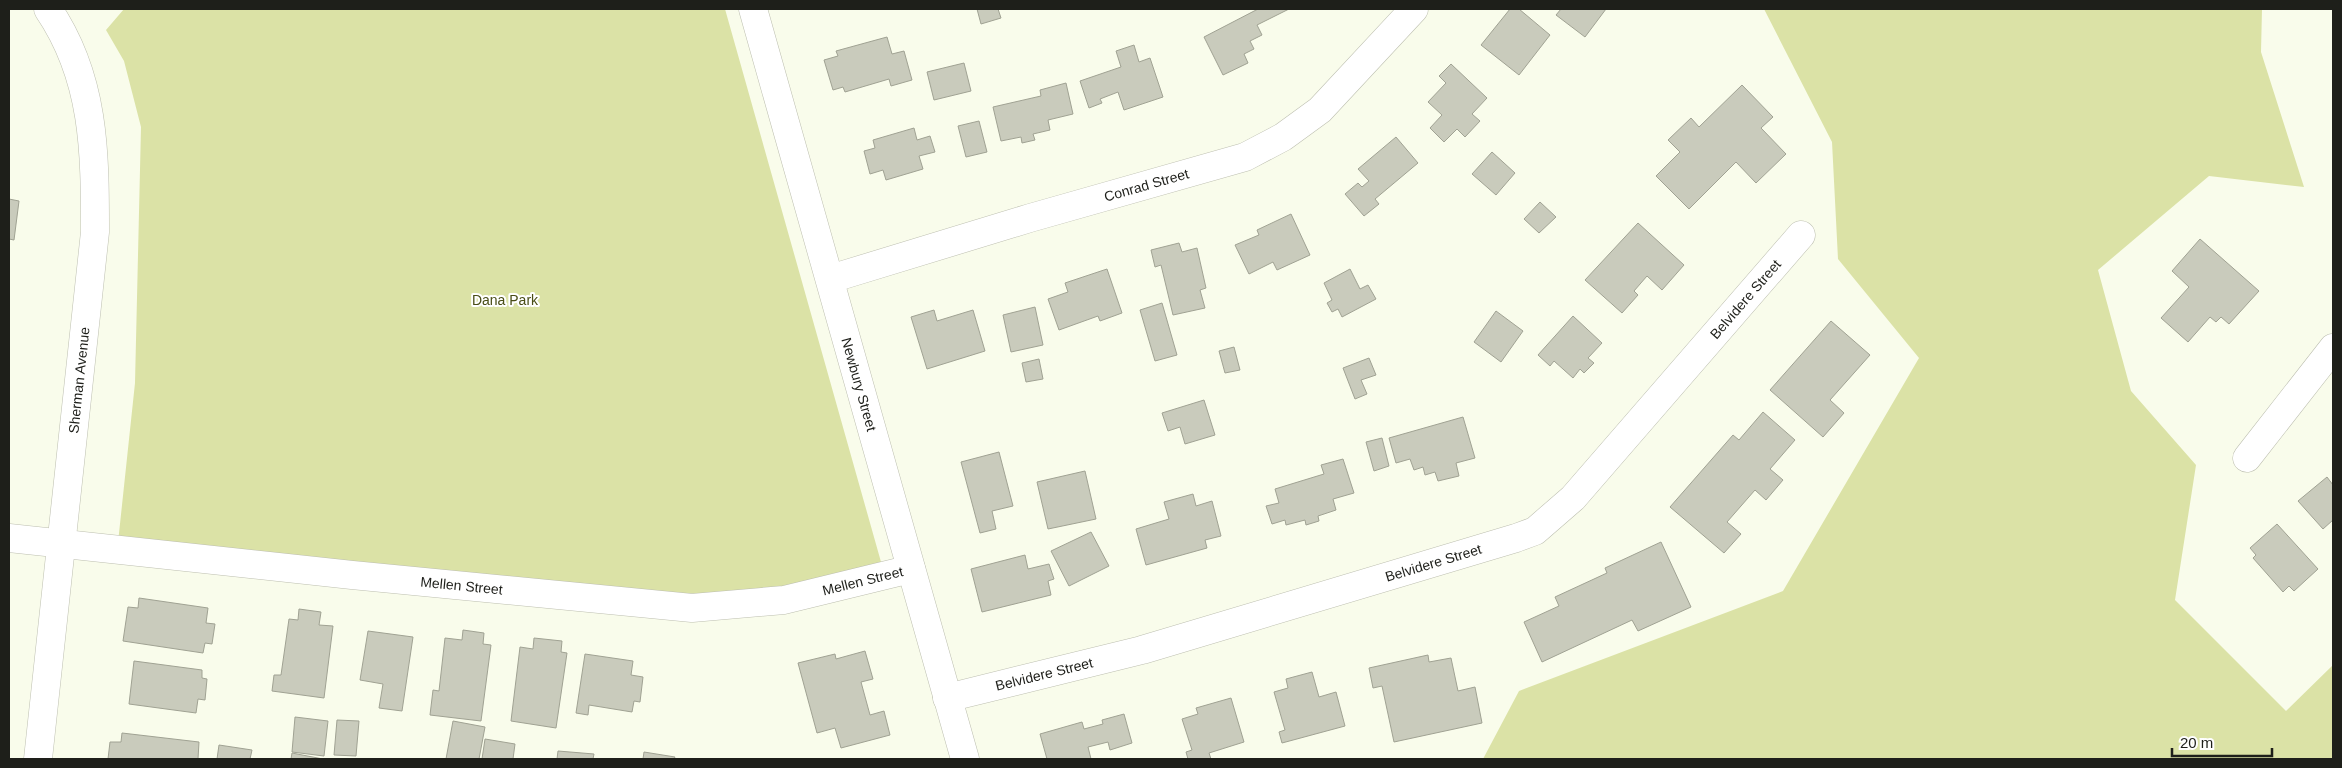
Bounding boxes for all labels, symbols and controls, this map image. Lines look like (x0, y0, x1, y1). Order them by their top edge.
street label: Conrad Street (1102, 165, 1191, 205)
street label: Belvidere Street (1707, 256, 1784, 342)
park label: Dana Park (472, 292, 539, 308)
street label: Sherman Avenue (65, 326, 93, 434)
street label: Newbury Street (838, 336, 880, 433)
street label: Belvidere Street (1383, 541, 1484, 585)
street label: Mellen Street (821, 563, 905, 598)
street label: Mellen Street (420, 574, 503, 598)
street label: Belvidere Street (994, 654, 1095, 694)
scale bar (2172, 726, 2272, 758)
text: 20 m (2180, 734, 2213, 751)

